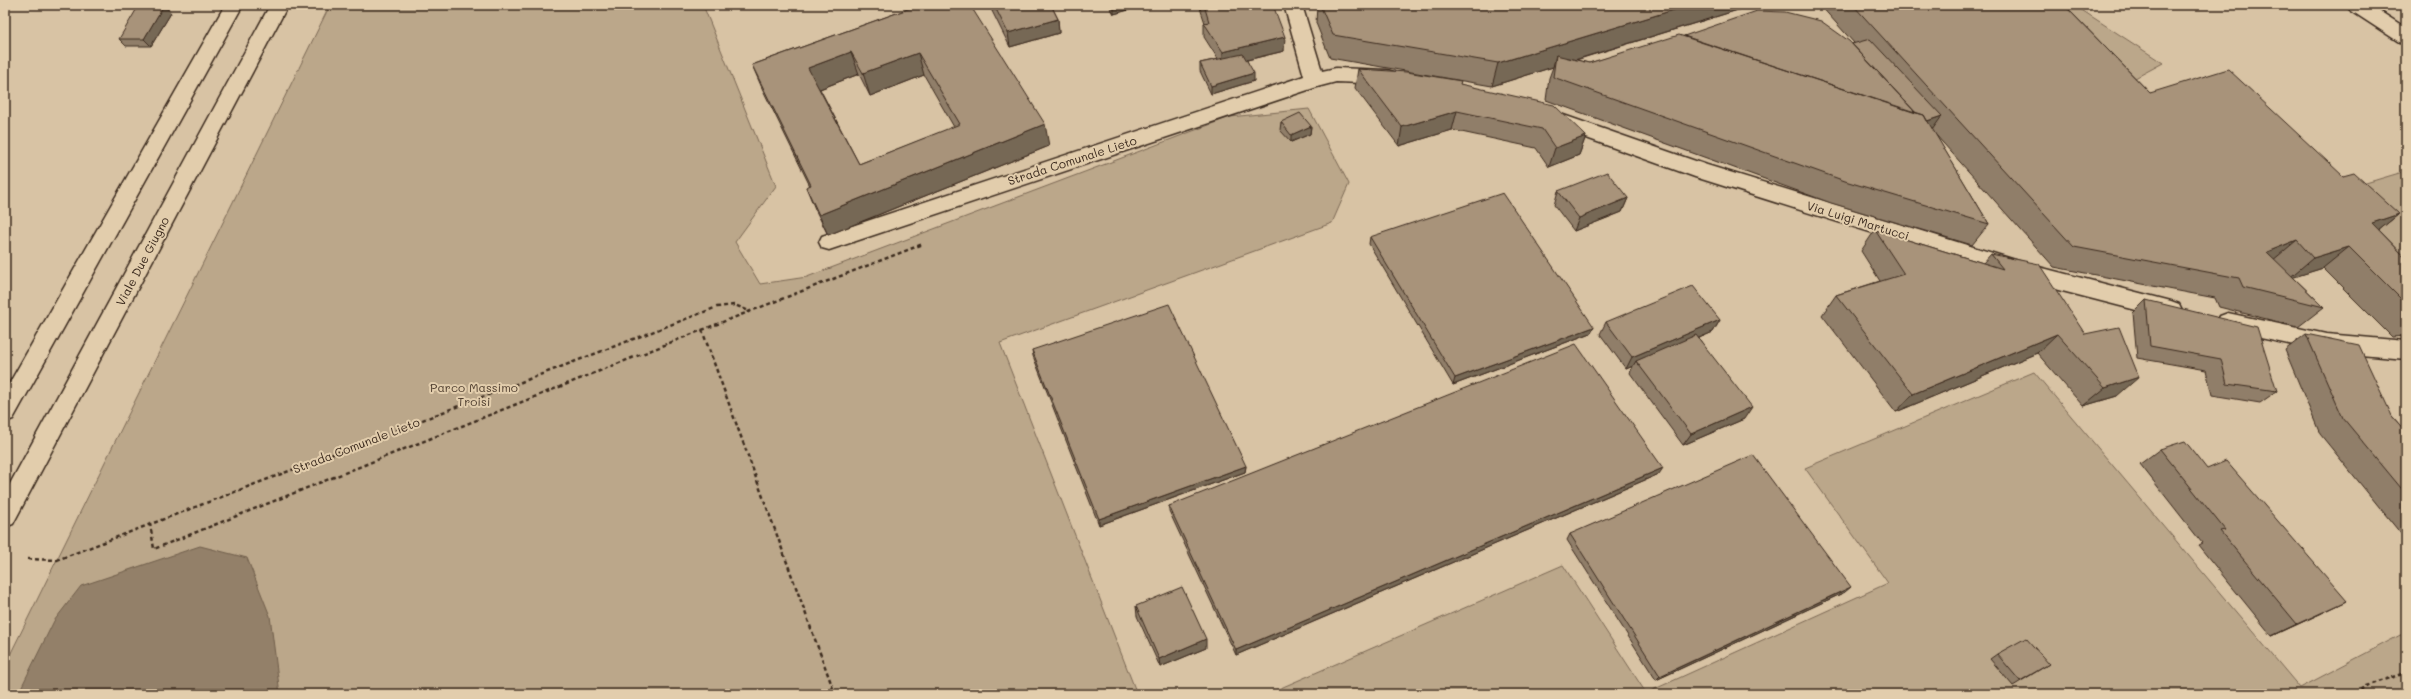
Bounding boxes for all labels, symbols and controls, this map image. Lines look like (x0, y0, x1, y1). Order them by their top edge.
street label: Strada Comunale Lieto (1006, 132, 1138, 188)
street label: Via Luigi Martucci (1805, 197, 1911, 243)
street label: Viale Due Giugno (112, 214, 172, 308)
park label: Parco Massimo Troisi (430, 379, 518, 409)
street label: Strada Comunale Lieto (290, 413, 422, 477)

